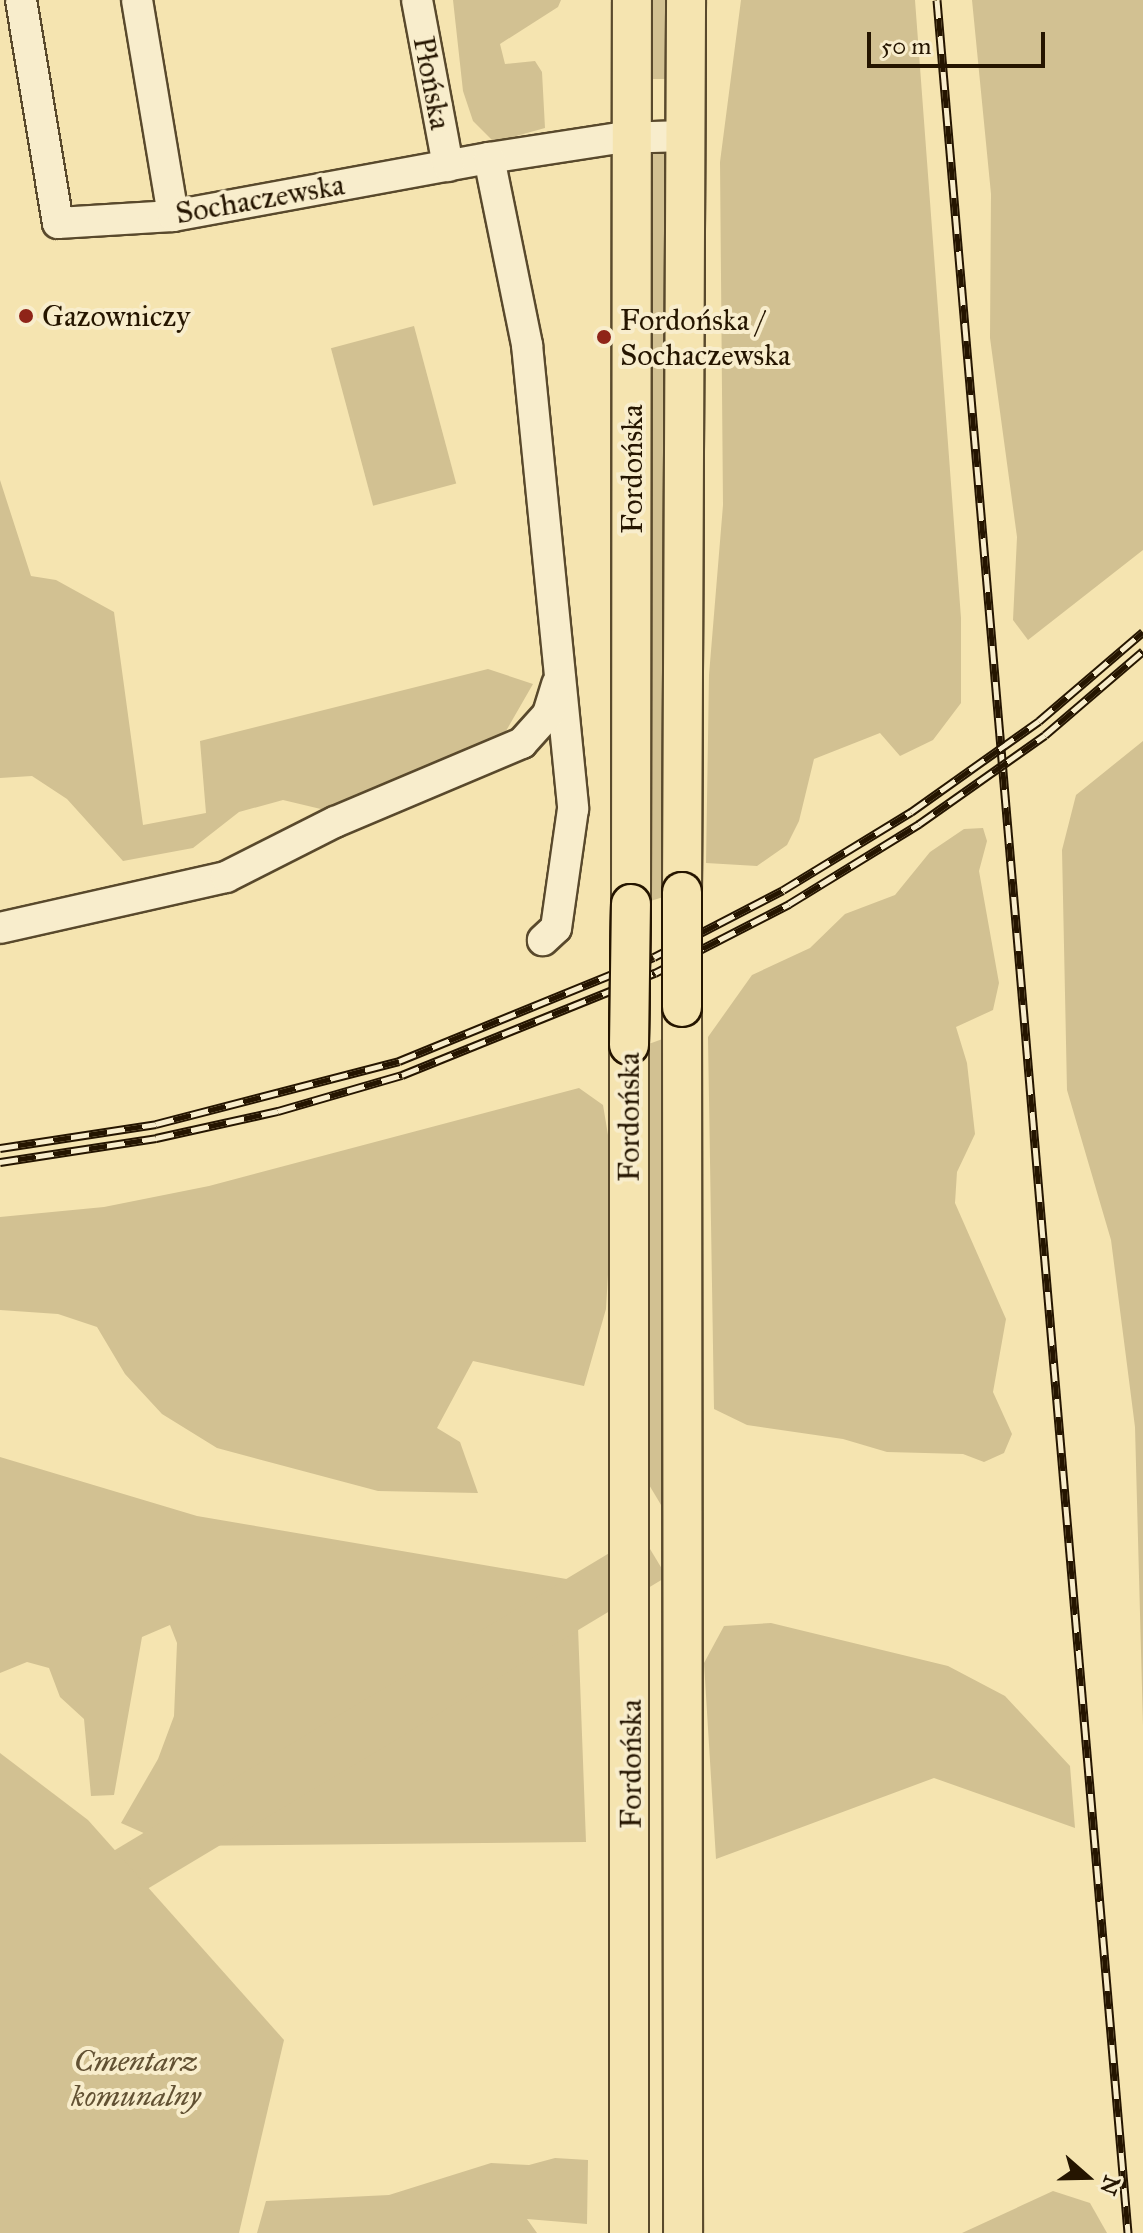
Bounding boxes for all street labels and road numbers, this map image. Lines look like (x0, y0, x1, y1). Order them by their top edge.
street label: Płońska (405, 33, 459, 133)
street label: Sochaczewska (173, 166, 347, 232)
street label: Fordońska (614, 404, 650, 534)
street label: Fordońska (611, 1052, 647, 1182)
street label: Fordońska (613, 1699, 649, 1829)

